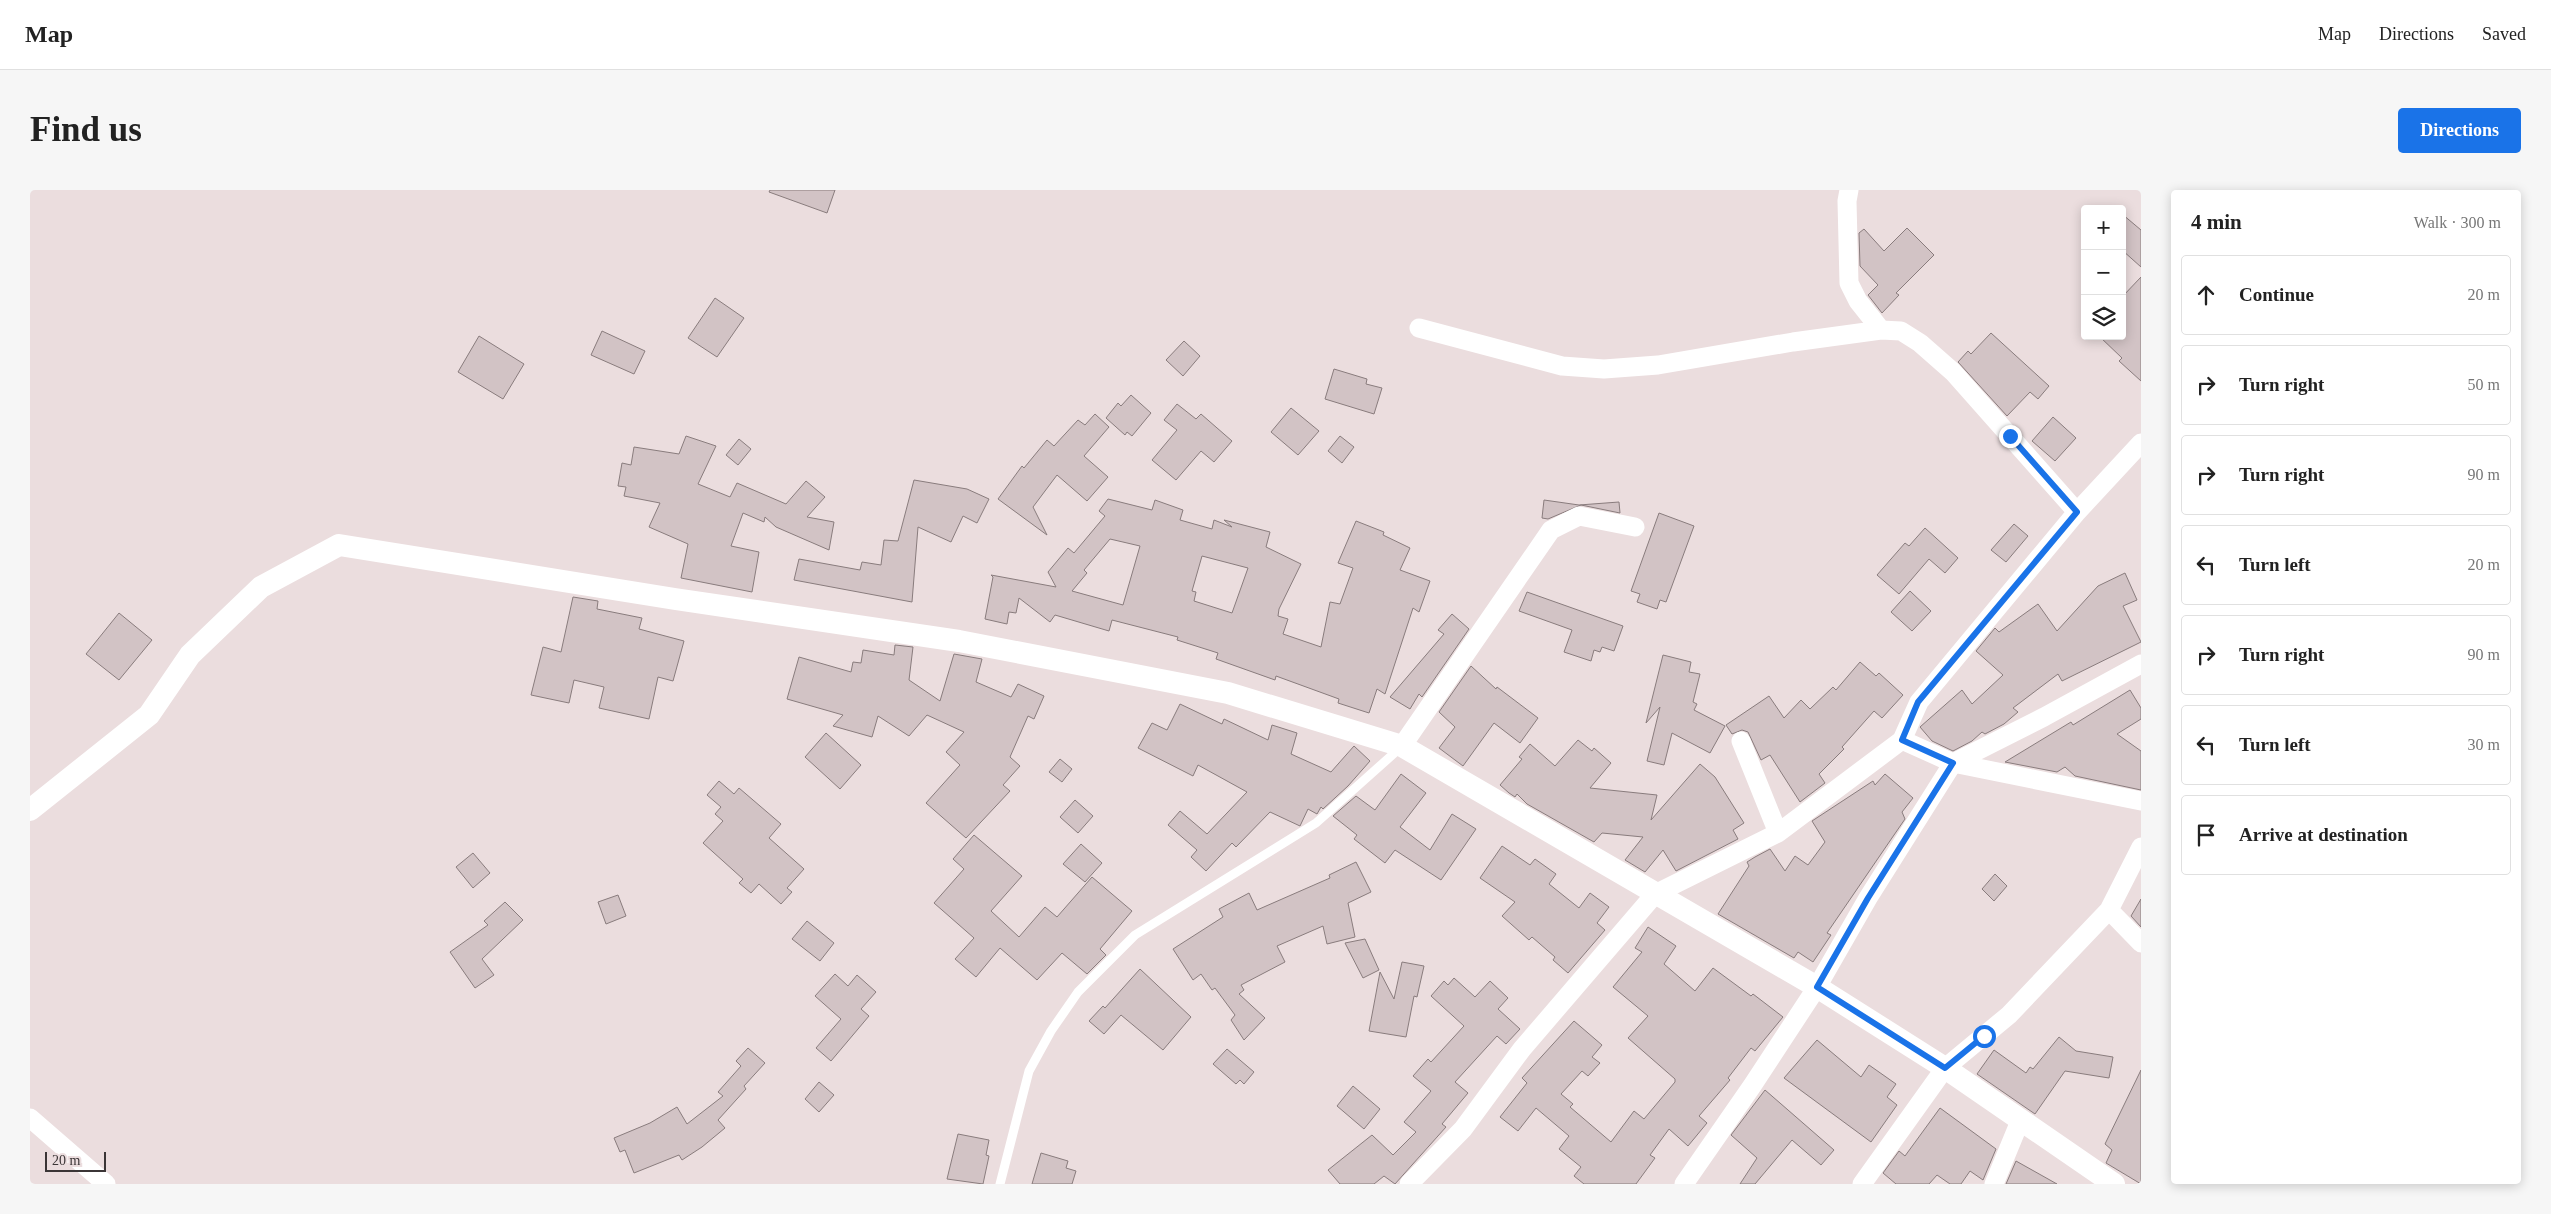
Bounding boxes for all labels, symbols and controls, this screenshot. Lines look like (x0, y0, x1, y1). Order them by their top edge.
text: Map (25, 21, 73, 47)
text: Map (2318, 24, 2351, 44)
text: Directions (2379, 24, 2454, 44)
text: Saved (2482, 24, 2526, 44)
button: Directions (2398, 108, 2521, 153)
text: Find us (30, 110, 142, 149)
map controls (2081, 205, 2126, 340)
button: + (2081, 205, 2126, 250)
text: 4 min (2191, 210, 2242, 234)
text: Walk · 300 m (2414, 214, 2501, 231)
button: − (2081, 250, 2126, 295)
icon: ahead (2192, 281, 2220, 309)
text: Continue (2239, 284, 2314, 305)
text: 20 m (2468, 286, 2500, 303)
button: layers (2081, 295, 2126, 340)
icon: right (2192, 371, 2220, 399)
text: Turn right (2239, 374, 2324, 395)
text: 50 m (2468, 376, 2500, 393)
route end (1999, 425, 2022, 448)
icon: right (2192, 461, 2220, 489)
text: Turn right (2239, 464, 2324, 485)
text: 90 m (2468, 466, 2500, 483)
icon: left (2192, 551, 2220, 579)
text: Turn left (2239, 554, 2311, 575)
text: 20 m (2468, 556, 2500, 573)
icon: right (2192, 641, 2220, 669)
text: Turn right (2239, 644, 2324, 665)
text: 90 m (2468, 646, 2500, 663)
icon: left (2192, 731, 2220, 759)
text: Turn left (2239, 734, 2311, 755)
text: 30 m (2468, 736, 2500, 753)
icon: arrive (2192, 821, 2220, 849)
text: Arrive at destination (2239, 824, 2408, 845)
route start (1973, 1025, 1996, 1048)
scale bar (45, 1149, 106, 1172)
text: 20 m (52, 1153, 80, 1168)

